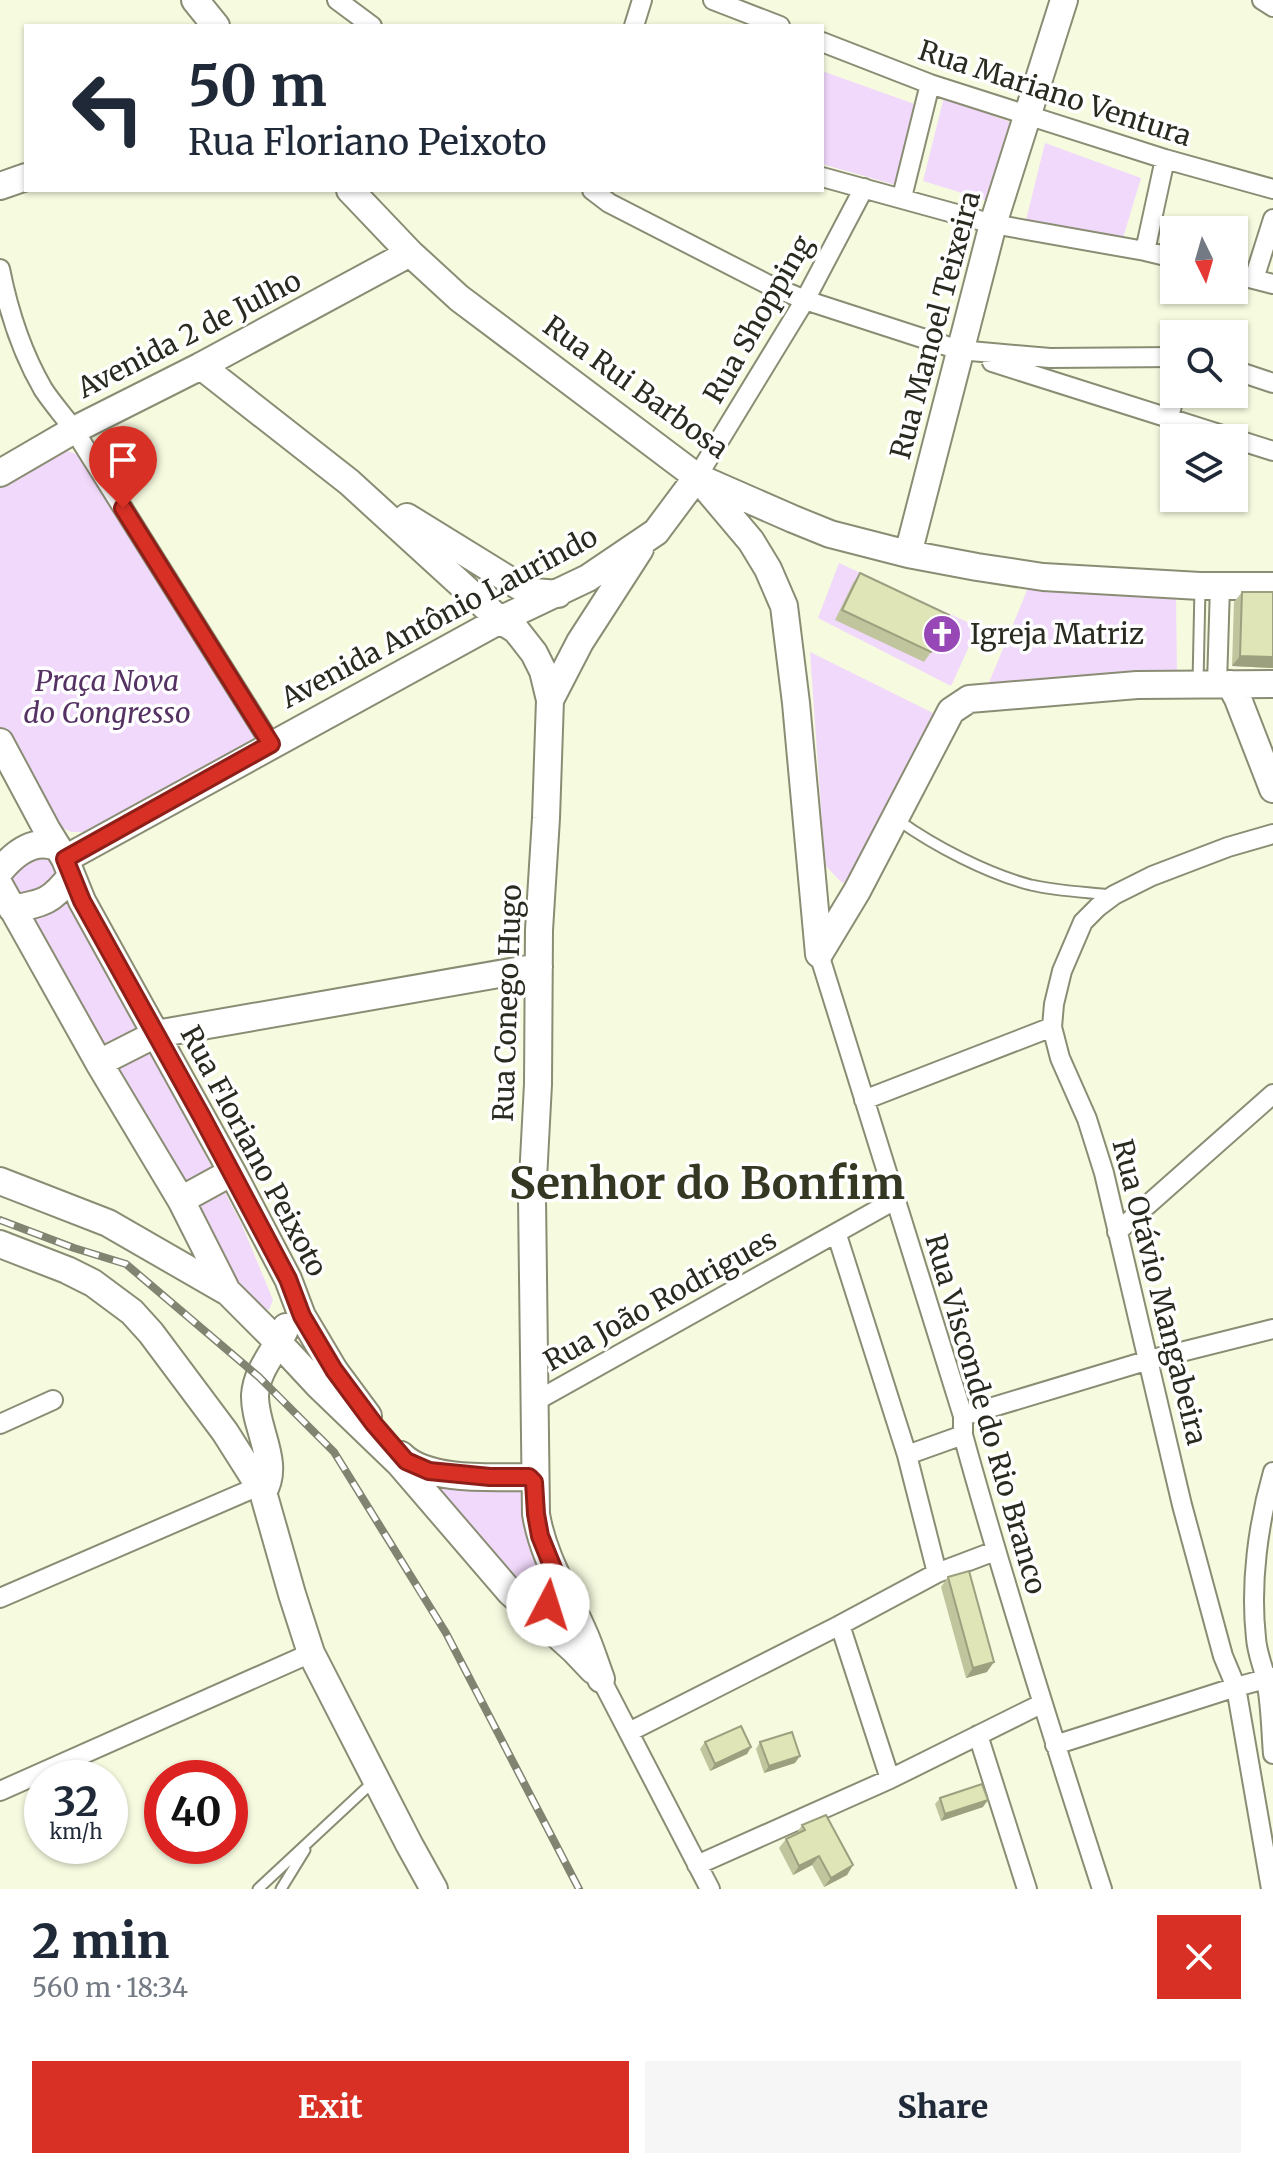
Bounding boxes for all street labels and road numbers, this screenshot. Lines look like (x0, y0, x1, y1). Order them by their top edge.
street label: Rua Mariano Ventura (914, 32, 1196, 154)
street label: Rua Manoel Teixeira (882, 187, 988, 463)
street label: Rua Shopping (695, 228, 821, 409)
street label: Avenida 2 de Julho (70, 262, 307, 406)
street label: Rua Rui Barbosa (536, 308, 736, 466)
street label: Avenida Antônio Laurindo (274, 518, 603, 716)
street label: Rua Conego Hugo (485, 884, 529, 1122)
street label: Rua Floriano Peixoto (173, 1019, 335, 1283)
street label: Rua Otávio Mangabeira (1105, 1135, 1215, 1449)
street label: Rua João Rodrigues (537, 1221, 783, 1379)
street label: Rua Visconde do Rio Branco (917, 1230, 1055, 1598)

